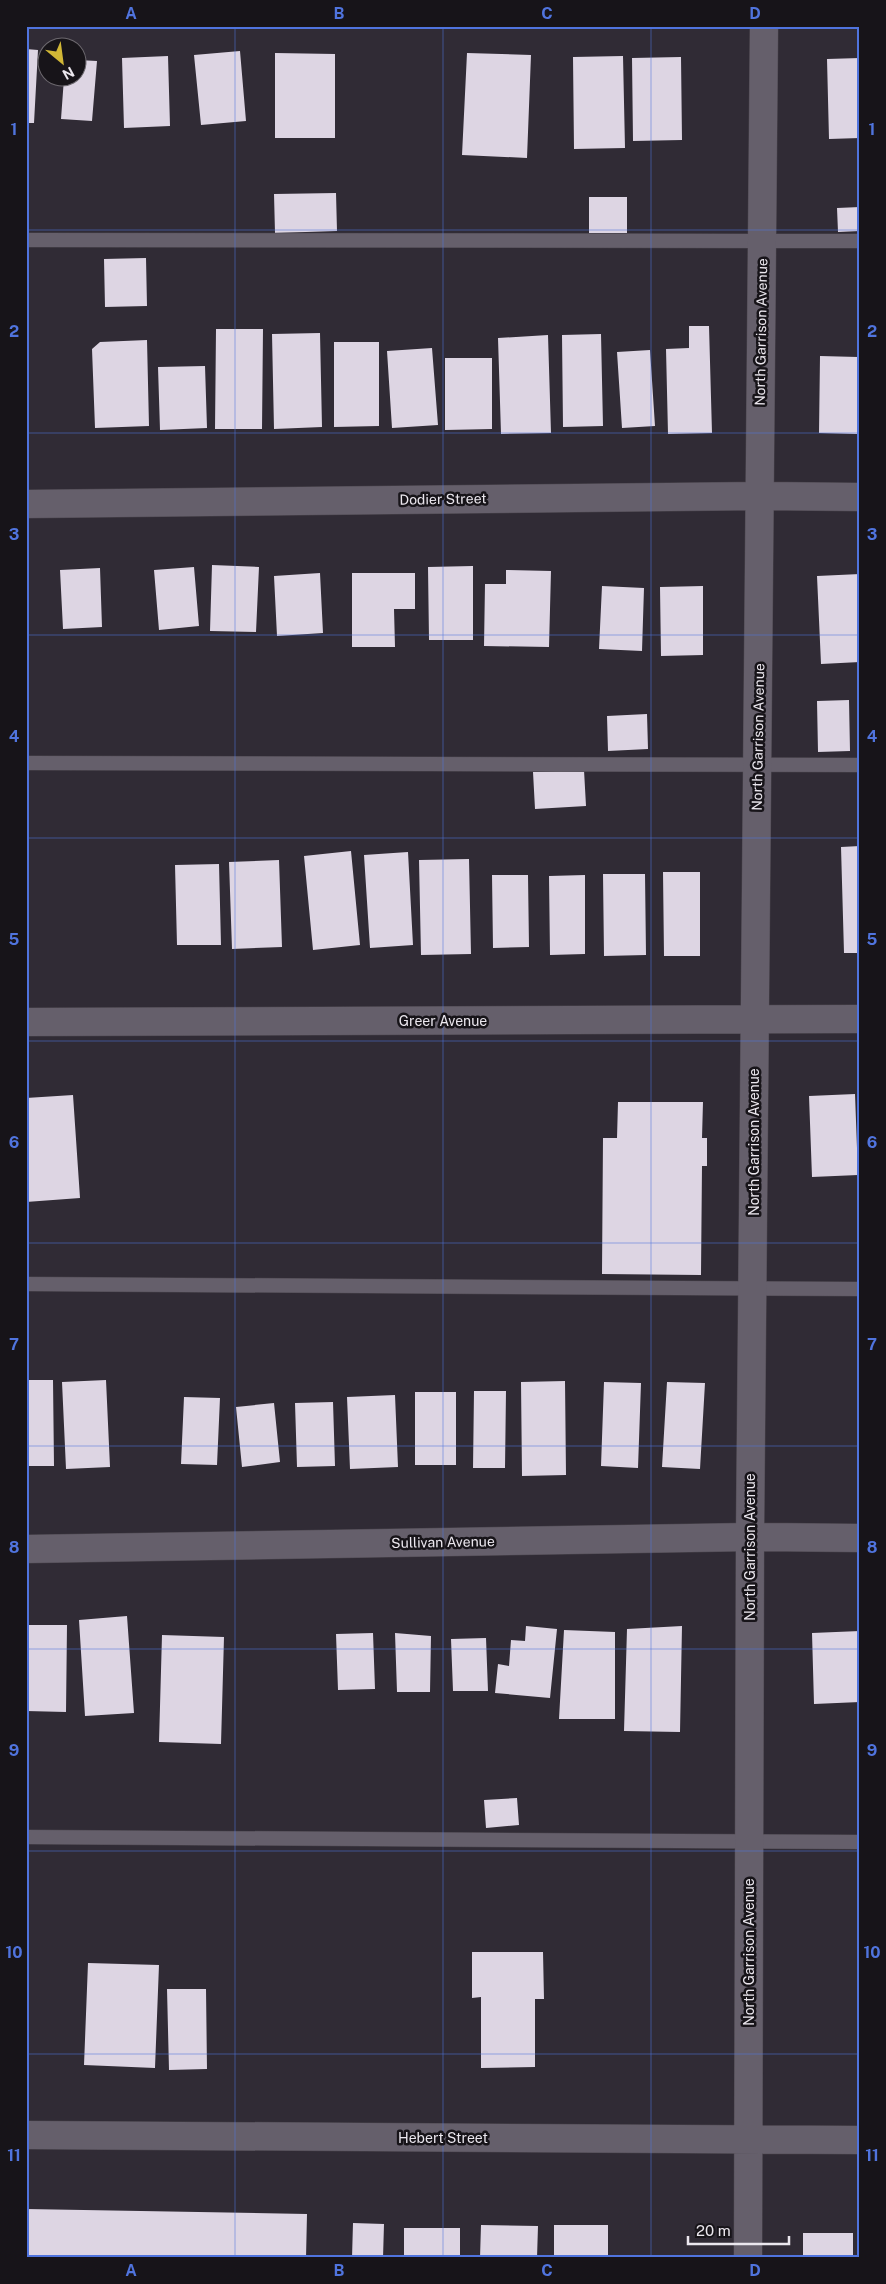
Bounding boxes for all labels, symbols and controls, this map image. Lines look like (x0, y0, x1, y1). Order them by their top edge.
text: A (125, 4, 137, 23)
text: B (334, 4, 345, 23)
text: C (541, 4, 553, 23)
text: D (749, 4, 761, 23)
north arrow (38, 38, 88, 88)
text: N (60, 64, 77, 83)
text: 1 (11, 120, 17, 139)
text: 1 (869, 120, 875, 139)
street label: North Garrison Avenue (752, 258, 770, 406)
text: 2 (9, 322, 19, 341)
text: 2 (867, 322, 877, 341)
street label: Dodier Street (399, 490, 487, 508)
text: 3 (9, 525, 19, 544)
text: 3 (867, 525, 877, 544)
street label: North Garrison Avenue (749, 663, 767, 811)
text: 4 (9, 727, 20, 746)
text: 4 (867, 727, 878, 746)
text: 5 (9, 930, 20, 949)
text: 5 (867, 930, 878, 949)
street label: Greer Avenue (399, 1013, 487, 1029)
street label: North Garrison Avenue (746, 1068, 762, 1216)
text: 6 (9, 1133, 19, 1152)
text: 6 (867, 1133, 877, 1152)
text: 7 (9, 1335, 19, 1354)
text: 7 (867, 1335, 877, 1354)
street label: North Garrison Avenue (742, 1473, 758, 1621)
street label: Sullivan Avenue (391, 1533, 495, 1551)
text: 8 (9, 1538, 20, 1557)
text: 8 (867, 1538, 878, 1557)
text: 9 (9, 1741, 19, 1760)
text: 9 (867, 1741, 877, 1760)
street label: North Garrison Avenue (741, 1878, 757, 2026)
text: 10 (5, 1943, 23, 1962)
text: 10 (863, 1943, 881, 1962)
street label: Hebert Street (398, 2130, 488, 2146)
text: 11 (7, 2146, 21, 2165)
text: 11 (865, 2146, 879, 2165)
scale bar (688, 2214, 790, 2246)
text: 20 m (696, 2222, 731, 2239)
text: A (125, 2261, 137, 2280)
text: B (334, 2261, 345, 2280)
text: C (541, 2261, 553, 2280)
text: D (749, 2261, 761, 2280)

